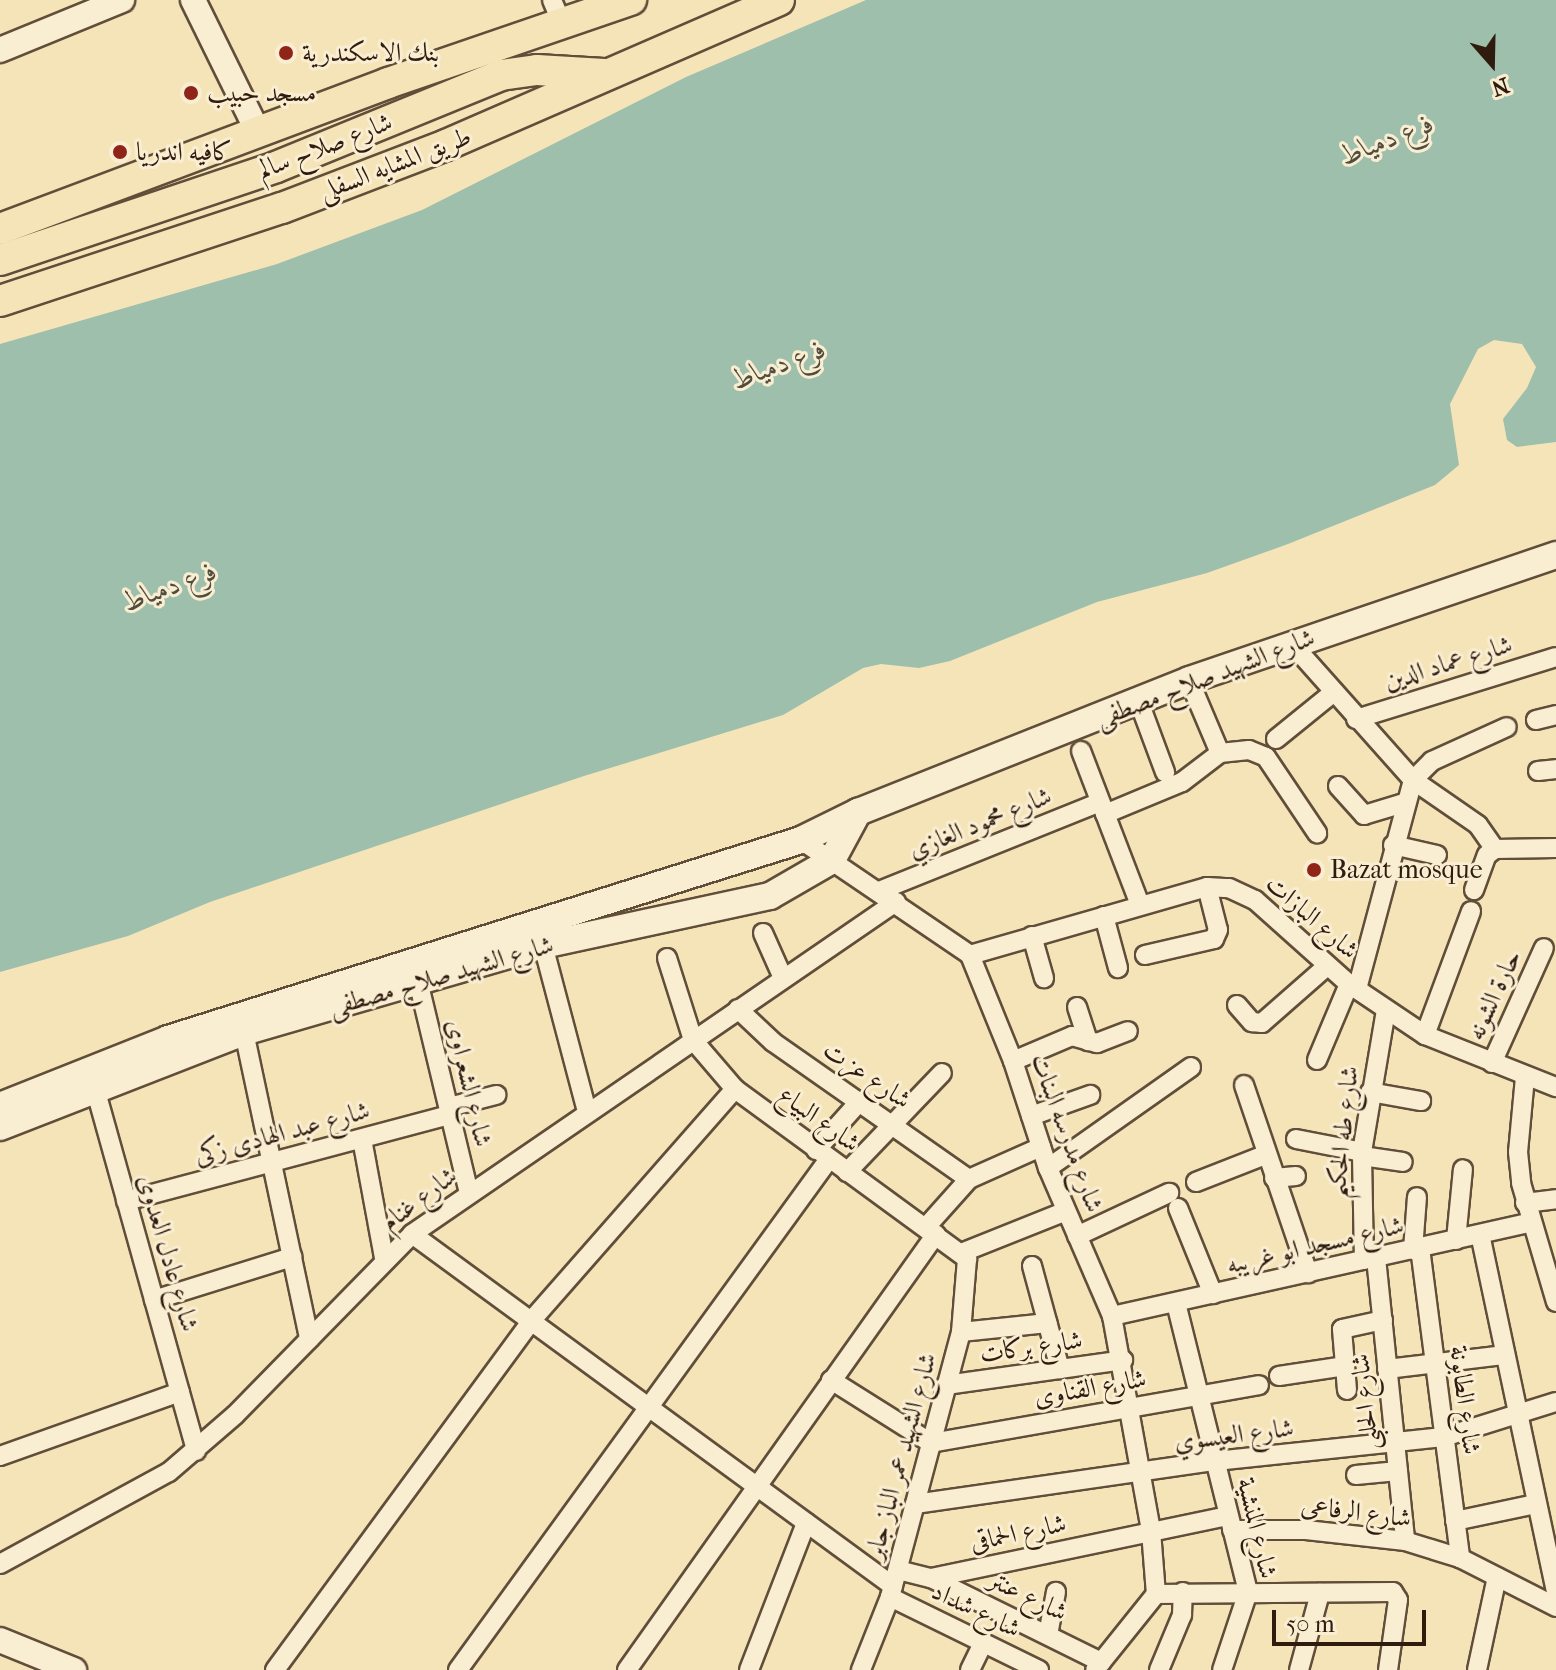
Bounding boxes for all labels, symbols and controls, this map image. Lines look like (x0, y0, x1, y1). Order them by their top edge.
north arrow (1452, 24, 1532, 104)
place label: بنك الاسكندرية (302, 37, 439, 69)
marker: بنك الاسكندرية (277, 44, 295, 62)
text: N (1488, 71, 1513, 102)
place label: مسجد حبيب (207, 77, 316, 109)
marker: مسجد حبيب (182, 84, 200, 102)
street label: شارع صلاح سالم (253, 106, 397, 186)
water label: فرع دمياط (1335, 106, 1439, 172)
street label: طريق المشايه السفلى (314, 121, 476, 207)
place label: كافيه اندريا (136, 136, 233, 168)
marker: كافيه اندريا (111, 143, 129, 161)
water label: فرع دمياط (727, 331, 831, 397)
water label: فرع دمياط (118, 553, 222, 619)
street label: شارع الشهيد صلاح مصطفى (1091, 622, 1319, 734)
street label: شارع عماد الدين (1380, 629, 1516, 697)
street label: شارع محمود الغازي (904, 780, 1056, 866)
place label: Bazat mosque (1330, 854, 1483, 886)
marker: Bazat mosque (1305, 861, 1323, 879)
street label: شارع البازات (1259, 868, 1365, 966)
street label: شارع الشهيد صلاح مصطفى (325, 929, 557, 1023)
street label: حارة الشونه (1460, 945, 1528, 1045)
street label: شارع الشعراوى (439, 1016, 499, 1150)
street label: شارع عزت (817, 1034, 917, 1116)
street label: شارع مدرسه البنات (1024, 1049, 1110, 1217)
street label: شارع طه الحكيم (1321, 1064, 1365, 1200)
street label: شارع البياع (772, 1079, 866, 1159)
street label: شارع عبد الهادى زكى (191, 1095, 373, 1171)
street label: شارع غنام (375, 1160, 463, 1238)
street label: شارع عادل العدوى (131, 1171, 205, 1335)
street label: شارع مسجد ابو غريبه (1223, 1209, 1407, 1281)
street label: شارع بركات (978, 1324, 1084, 1370)
street label: شارع الطابونة (1443, 1344, 1487, 1456)
street label: شارع الشهيد عمر الباز جابر (858, 1349, 944, 1563)
street label: شارع الحلبى (1344, 1352, 1386, 1452)
street label: شارع القناوى (1032, 1363, 1148, 1413)
street label: شارع العيسوي (1172, 1412, 1296, 1458)
street label: شارع المنشية (1230, 1474, 1284, 1582)
street label: شارع الرفاعى (1299, 1490, 1413, 1534)
street label: شارع الحماقى (967, 1508, 1069, 1558)
street label: شارع عنتر (984, 1564, 1072, 1628)
street label: شارع شداد (926, 1575, 1026, 1645)
scale bar (1276, 1594, 1430, 1644)
text: 50 m (1286, 1610, 1335, 1638)

